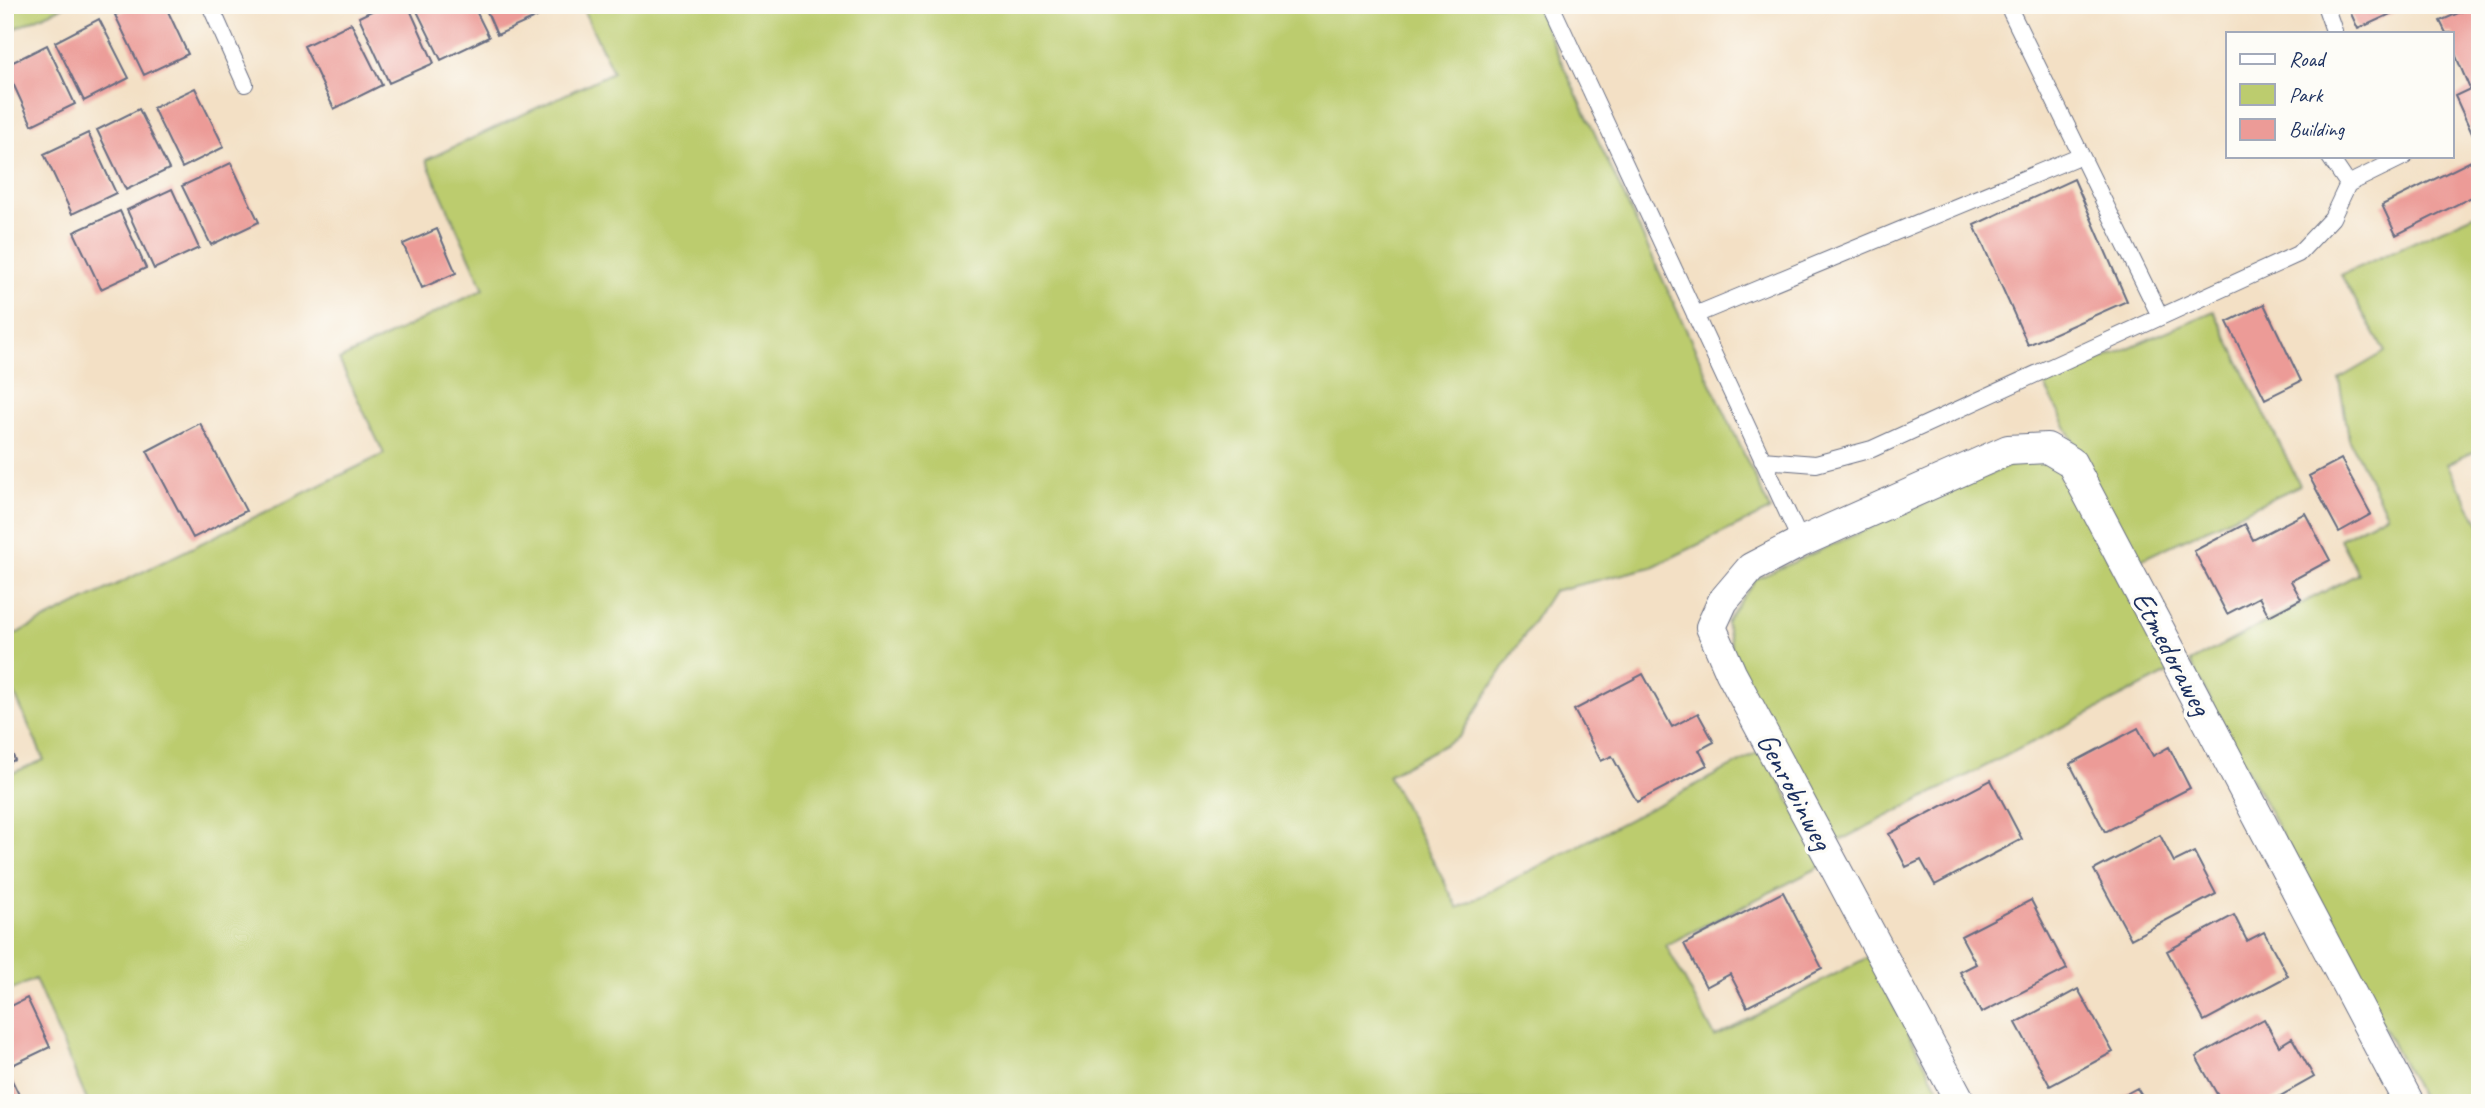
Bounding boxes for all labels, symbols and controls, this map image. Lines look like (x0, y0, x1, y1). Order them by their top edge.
legend (2226, 32, 2454, 158)
text: Road (2289, 46, 2328, 72)
text: Park (2289, 82, 2324, 108)
text: Building (2289, 116, 2346, 142)
street label: Etmedoraweg (2123, 584, 2222, 724)
street label: Genrobinweg (1748, 726, 1843, 858)

